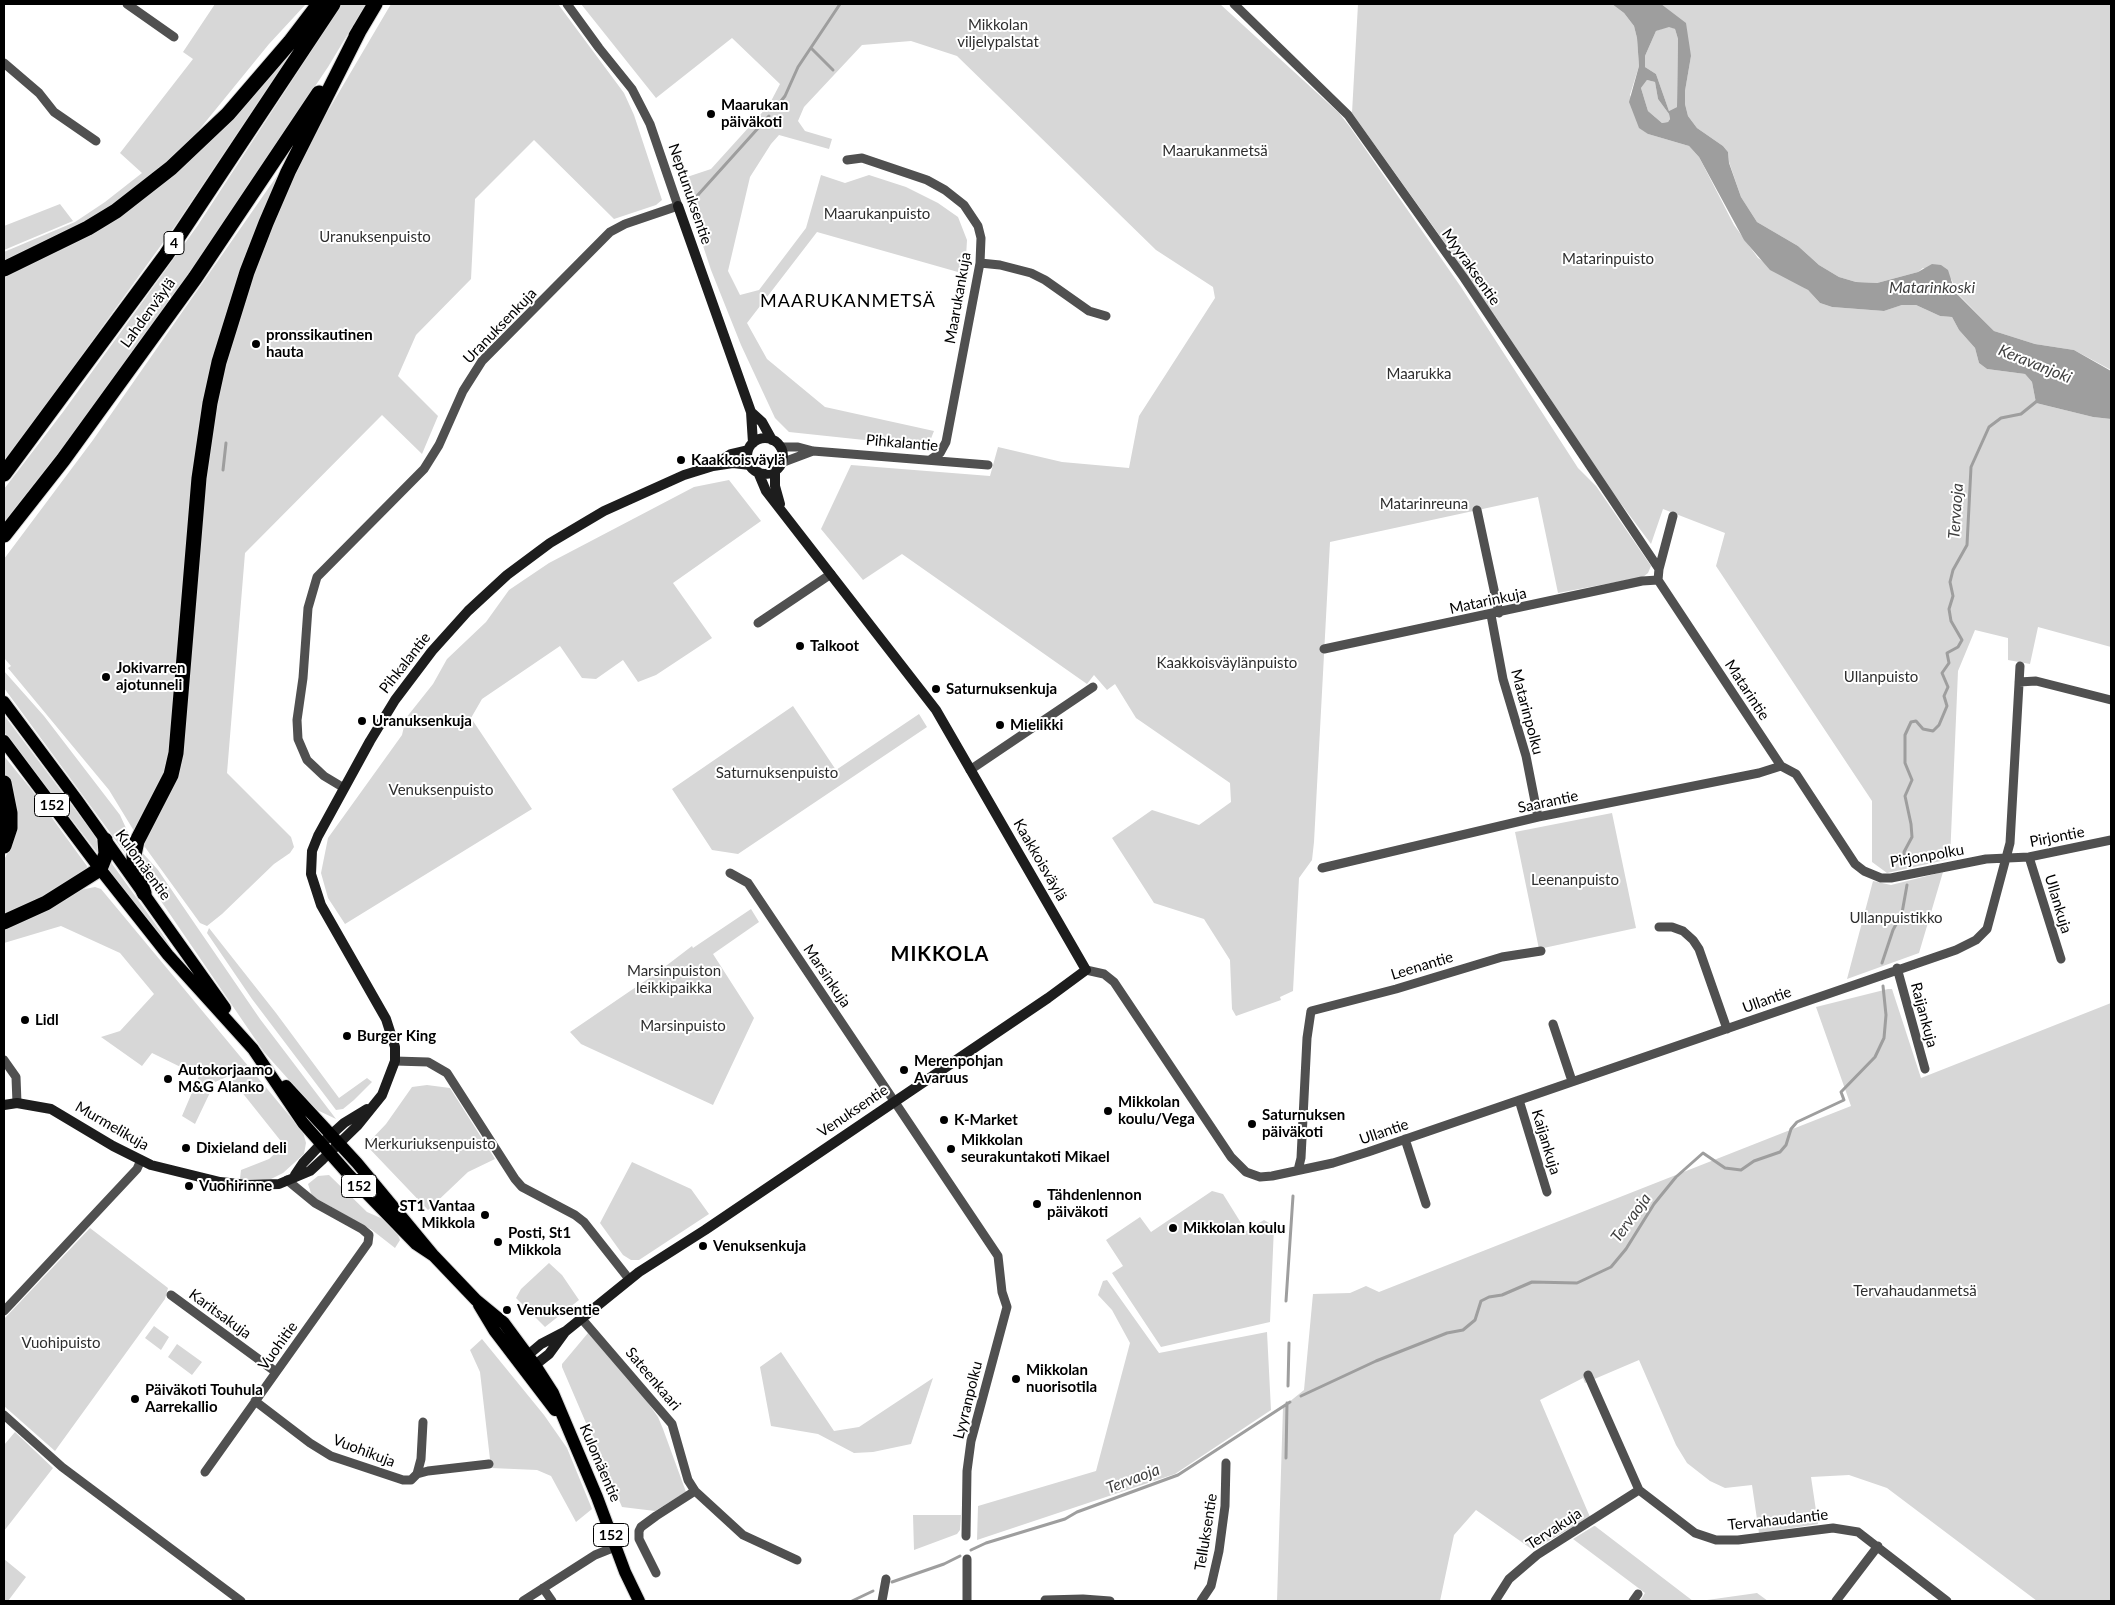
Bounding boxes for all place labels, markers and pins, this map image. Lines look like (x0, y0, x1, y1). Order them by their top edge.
place label: Maarukan päiväkoti (721, 96, 788, 131)
marker: Maarukan päiväkoti (705, 108, 717, 120)
place label: pronssikautinen hauta (266, 326, 373, 361)
marker: pronssikautinen hauta (250, 338, 262, 350)
place label: Kaakkoisväylä (691, 451, 785, 469)
marker: Kaakkoisväylä (675, 454, 687, 466)
place label: Talkoot (810, 637, 859, 655)
marker: Talkoot (794, 640, 806, 652)
place label: Jokivarren ajotunneli (116, 659, 185, 694)
marker: Jokivarren ajotunneli (100, 671, 112, 683)
place label: Saturnuksenkuja (946, 680, 1057, 698)
marker: Saturnuksenkuja (930, 683, 942, 695)
place label: Uranuksenkuja (372, 712, 472, 730)
marker: Uranuksenkuja (356, 715, 368, 727)
place label: Mielikki (1010, 716, 1063, 734)
marker: Mielikki (994, 719, 1006, 731)
place label: Lidl (35, 1011, 59, 1029)
marker: Lidl (19, 1014, 31, 1026)
place label: Burger King (357, 1027, 436, 1045)
marker: Burger King (341, 1030, 353, 1042)
place label: Merenpohjan Avaruus (914, 1052, 1003, 1087)
place label: Autokorjaamo M&G Alanko (178, 1061, 273, 1096)
marker: Merenpohjan Avaruus (898, 1064, 910, 1076)
marker: Autokorjaamo M&G Alanko (162, 1073, 174, 1085)
place label: Mikkolan koulu/Vega (1118, 1093, 1195, 1128)
marker: Mikkolan koulu/Vega (1102, 1105, 1114, 1117)
place label: Saturnuksen päiväkoti (1262, 1106, 1345, 1141)
place label: K-Market (954, 1111, 1018, 1129)
marker: K-Market (938, 1114, 950, 1126)
marker: Saturnuksen päiväkoti (1246, 1118, 1258, 1130)
place label: Mikkolan seurakuntakoti Mikael (961, 1131, 1110, 1166)
place label: Dixieland deli (196, 1139, 287, 1157)
marker: Dixieland deli (180, 1142, 192, 1154)
marker: Mikkolan seurakuntakoti Mikael (945, 1143, 957, 1155)
place label: Vuohirinne (199, 1177, 272, 1195)
marker: Vuohirinne (183, 1180, 195, 1192)
place label: Tähdenlennon päiväkoti (1047, 1186, 1142, 1221)
place label: ST1 Vantaa Mikkola (399, 1197, 475, 1232)
marker: Tähdenlennon päiväkoti (1031, 1198, 1043, 1210)
marker: ST1 Vantaa Mikkola (479, 1209, 491, 1221)
place label: Mikkolan koulu (1183, 1219, 1285, 1237)
marker: Mikkolan koulu (1167, 1222, 1179, 1234)
place label: Posti, St1 Mikkola (508, 1224, 571, 1259)
marker: Posti, St1 Mikkola (492, 1236, 504, 1248)
place label: Venuksenkuja (713, 1237, 806, 1255)
marker: Venuksenkuja (697, 1240, 709, 1252)
place label: Venuksentie (517, 1301, 600, 1319)
marker: Venuksentie (501, 1304, 513, 1316)
place label: Mikkolan nuorisotila (1026, 1361, 1097, 1396)
marker: Mikkolan nuorisotila (1010, 1373, 1022, 1385)
place label: Päiväkoti Touhula Aarrekallio (145, 1381, 263, 1416)
marker: Päiväkoti Touhula Aarrekallio (129, 1393, 141, 1405)

